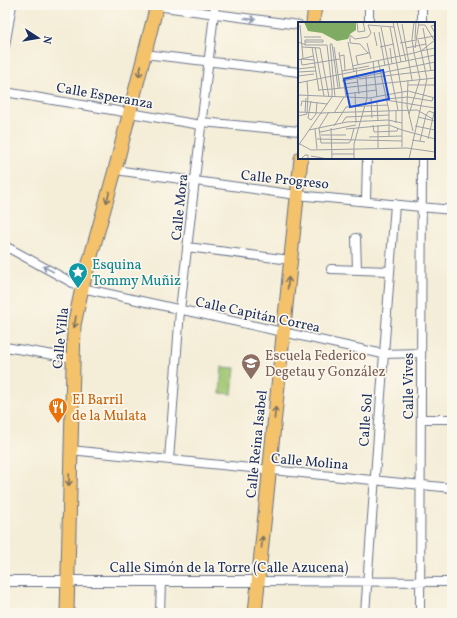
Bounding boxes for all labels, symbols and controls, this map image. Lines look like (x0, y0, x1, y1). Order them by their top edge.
one-way arrow (243, 15, 256, 23)
north arrow (18, 18, 58, 58)
inset map (298, 22, 435, 159)
text: N (38, 34, 54, 45)
one-way arrow (136, 64, 143, 77)
street label: Calle Esperanza (55, 79, 155, 114)
street label: Calle Progreso (240, 166, 330, 195)
street label: Calle Mora (168, 173, 193, 241)
one-way arrow (104, 190, 111, 203)
place label: Esquina Tommy Muñiz (92, 256, 181, 291)
place icon: Esquina Tommy Muñiz (67, 261, 89, 289)
one-way arrow (42, 265, 54, 272)
one-way arrow (284, 277, 291, 290)
street label: Calle Capitán Correa (193, 293, 322, 338)
street label: Calle Villa (49, 306, 74, 370)
one-way arrow (71, 316, 79, 329)
place label: Escuela Federico Degetau y González (265, 347, 386, 382)
school or university icon: Escuela Federico Degetau y González (240, 352, 262, 380)
street label: Calle Vives (400, 353, 419, 419)
street label: Calle Reina Isabel (242, 389, 273, 499)
place label: El Barril de la Mulata (72, 391, 147, 426)
street label: Calle Sol (355, 393, 378, 447)
restaurant icon: El Barril de la Mulata (47, 396, 69, 424)
one-way arrow (271, 407, 279, 420)
street label: Calle Molina (270, 450, 349, 475)
one-way arrow (65, 473, 73, 486)
one-way arrow (258, 536, 266, 549)
street label: Calle Simón de la Torre (Calle Azucena) (110, 559, 348, 578)

